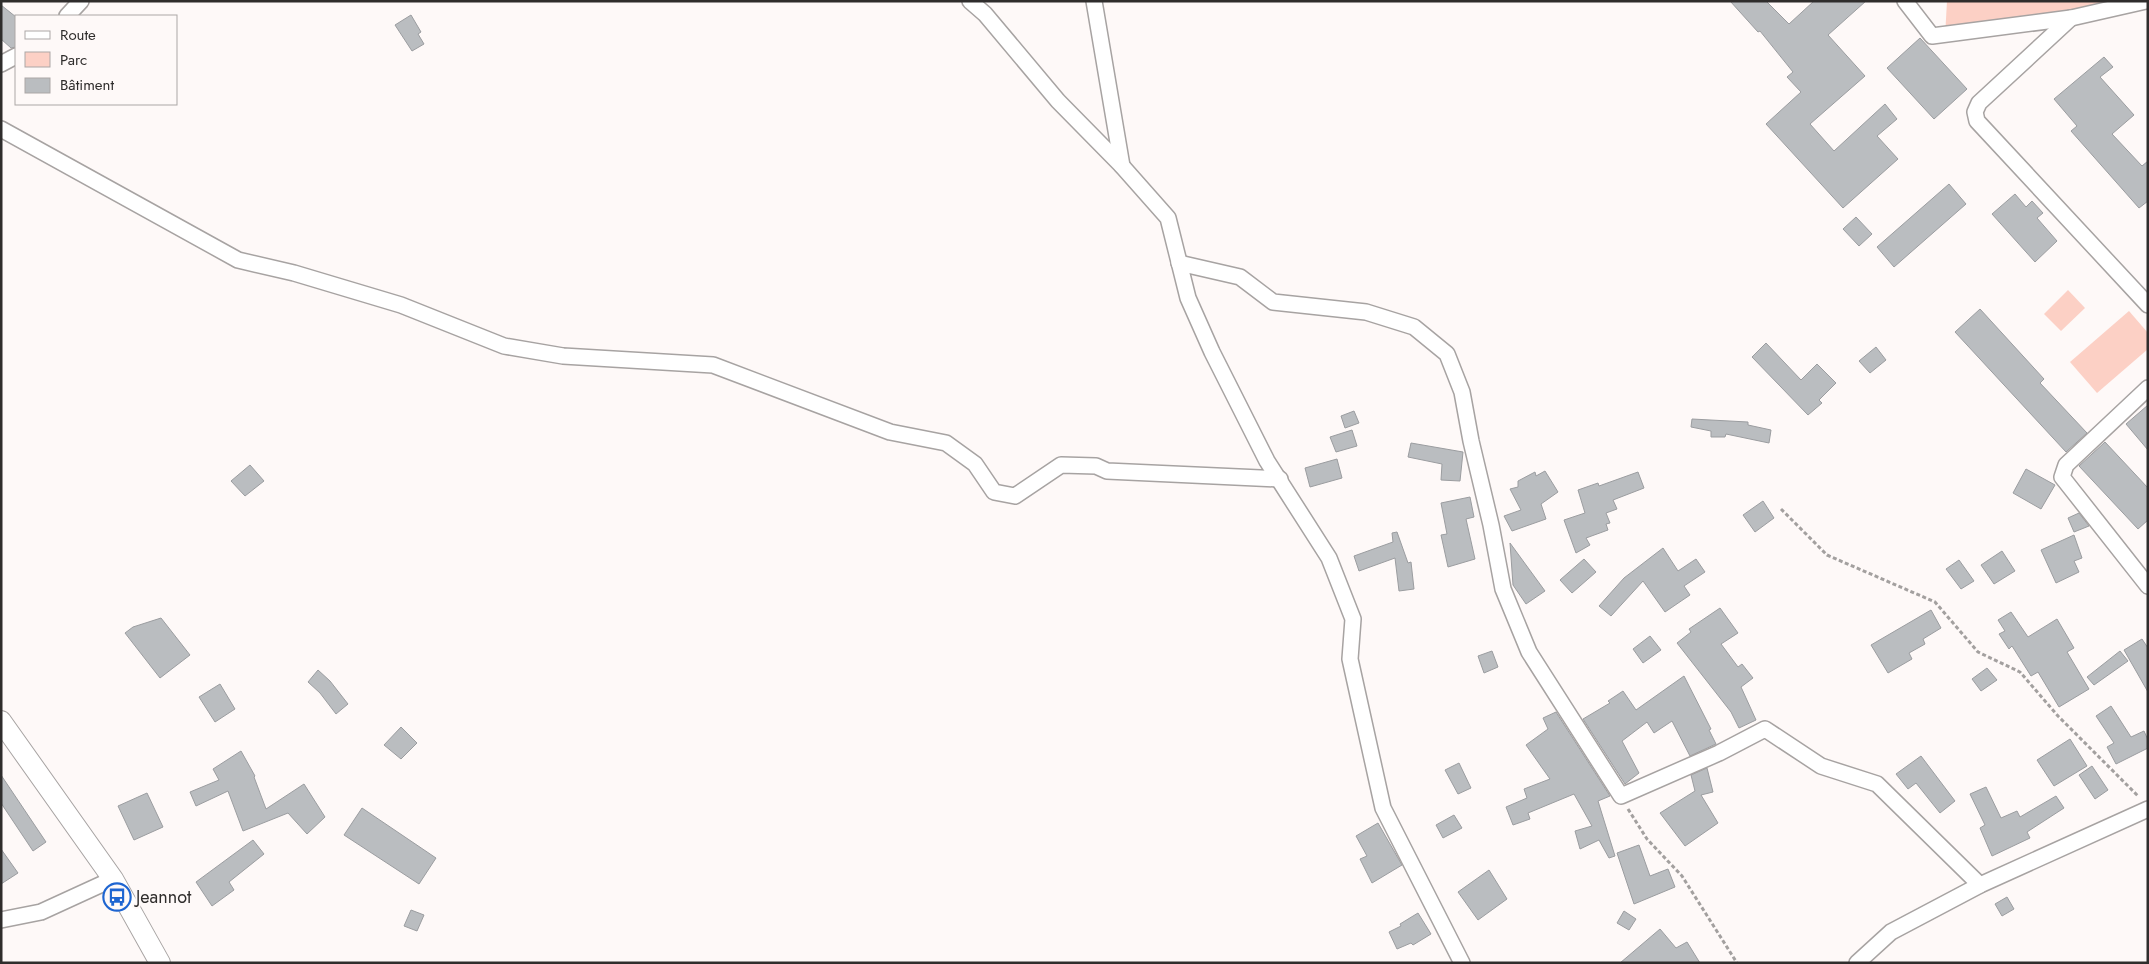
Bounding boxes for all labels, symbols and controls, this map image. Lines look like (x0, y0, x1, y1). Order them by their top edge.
legend (15, 15, 178, 105)
text: Route (60, 24, 96, 46)
text: Parc (60, 49, 87, 71)
text: Bâtiment (60, 74, 114, 96)
bus stop icon: Jeannot (102, 882, 132, 912)
place label: Jeannot (134, 884, 192, 910)

